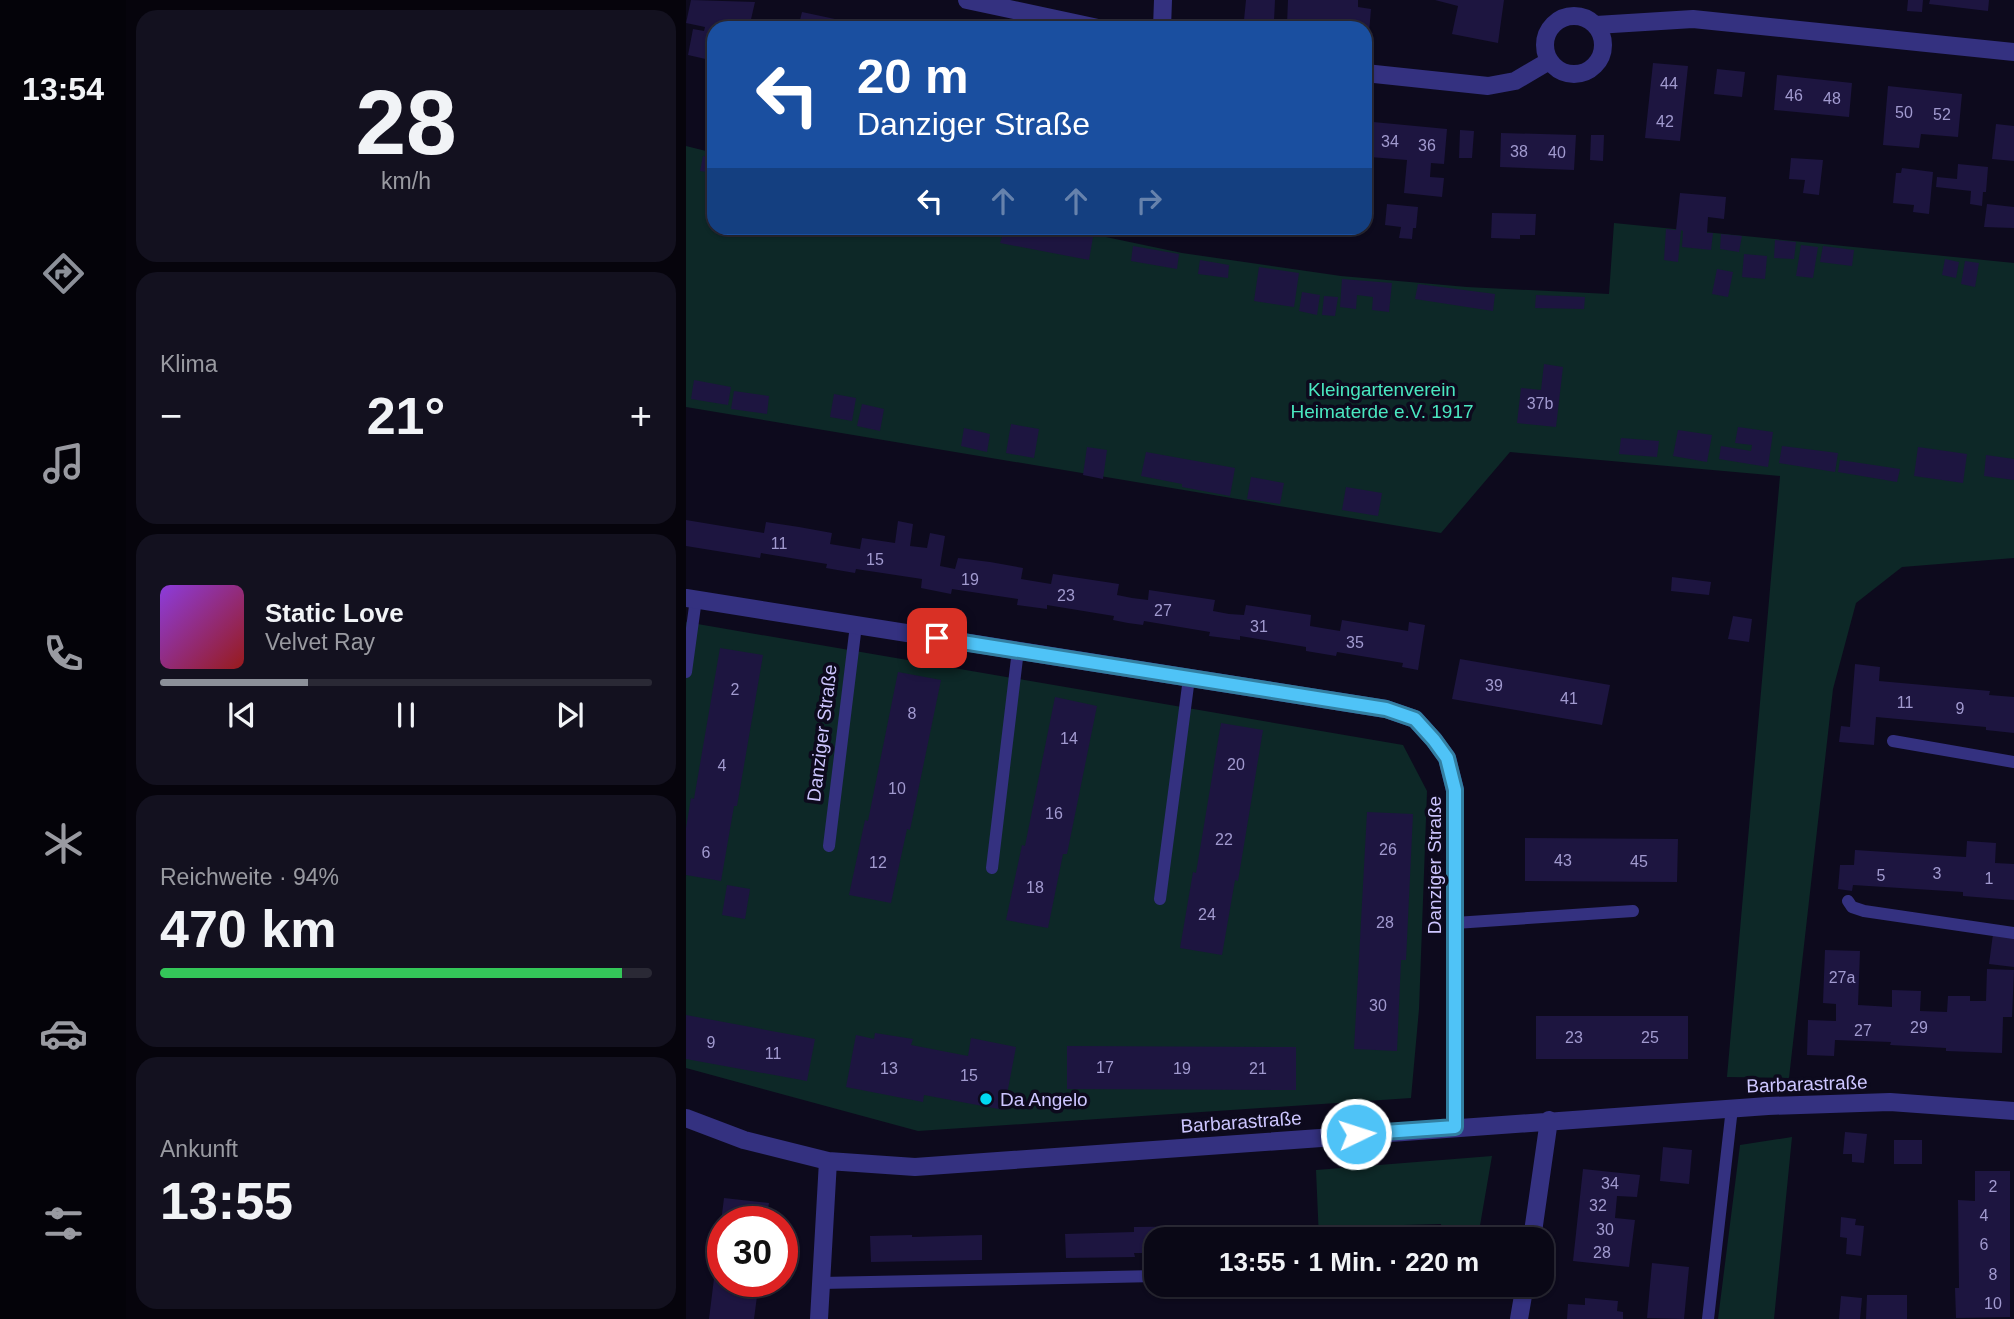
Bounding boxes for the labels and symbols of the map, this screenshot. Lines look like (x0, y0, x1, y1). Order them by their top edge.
house number: 44 (1660, 75, 1678, 92)
house number: 46 (1785, 87, 1803, 104)
house number: 48 (1823, 90, 1841, 107)
house number: 50 (1895, 104, 1913, 121)
house number: 52 (1933, 106, 1951, 123)
house number: 42 (1656, 113, 1674, 130)
house number: 34 (1381, 133, 1399, 150)
house number: 36 (1418, 137, 1436, 154)
house number: 38 (1510, 143, 1528, 160)
house number: 40 (1548, 144, 1566, 161)
park label: Kleingartenverein Heimaterde e.V. 1917 (1290, 379, 1474, 422)
house number: 37b (1527, 395, 1553, 412)
house number: 11 (771, 535, 787, 552)
house number: 15 (866, 551, 884, 568)
house number: 19 (961, 571, 979, 588)
house number: 23 (1057, 587, 1075, 604)
house number: 27 (1154, 602, 1172, 619)
pin (907, 608, 967, 668)
house number: 31 (1250, 618, 1268, 635)
house number: 35 (1346, 634, 1364, 651)
street label: Danziger Straße (803, 663, 841, 803)
house number: 39 (1485, 677, 1503, 694)
house number: 2 (731, 681, 740, 698)
house number: 41 (1560, 690, 1578, 707)
house number: 11 (1897, 694, 1913, 711)
house number: 9 (1956, 700, 1965, 717)
house number: 8 (908, 705, 917, 722)
house number: 14 (1060, 730, 1078, 747)
house number: 20 (1227, 756, 1245, 773)
house number: 4 (718, 757, 727, 774)
house number: 10 (888, 780, 906, 797)
street label: Danziger Straße (1424, 796, 1445, 934)
house number: 16 (1045, 805, 1063, 822)
house number: 22 (1215, 831, 1233, 848)
house number: 26 (1379, 841, 1397, 858)
house number: 6 (702, 844, 711, 861)
house number: 43 (1554, 852, 1572, 869)
house number: 45 (1630, 853, 1648, 870)
house number: 12 (869, 854, 887, 871)
house number: 3 (1933, 865, 1942, 882)
house number: 5 (1877, 867, 1886, 884)
house number: 1 (1985, 870, 1994, 887)
house number: 18 (1026, 879, 1044, 896)
house number: 24 (1198, 906, 1216, 923)
house number: 28 (1376, 914, 1394, 931)
house number: 27a (1829, 969, 1855, 986)
house number: 30 (1369, 997, 1387, 1014)
house number: 29 (1910, 1019, 1928, 1036)
house number: 27 (1854, 1022, 1872, 1039)
house number: 23 (1565, 1029, 1583, 1046)
house number: 25 (1641, 1029, 1659, 1046)
house number: 9 (707, 1034, 716, 1051)
house number: 11 (765, 1045, 781, 1062)
house number: 17 (1096, 1059, 1114, 1076)
house number: 13 (880, 1060, 898, 1077)
house number: 19 (1173, 1060, 1191, 1077)
house number: 21 (1249, 1060, 1267, 1077)
house number: 15 (960, 1067, 978, 1084)
street label: Barbarastraße (1746, 1071, 1868, 1097)
place label: Da Angelo (1000, 1089, 1088, 1110)
marker: Da Angelo (978, 1091, 994, 1107)
position arrow (1319, 1097, 1393, 1171)
street label: Barbarastraße (1180, 1107, 1302, 1137)
house number: 34 (1601, 1175, 1619, 1192)
house number: 2 (1989, 1178, 1998, 1195)
house number: 32 (1589, 1197, 1607, 1214)
speed limit sign: 30 (707, 1206, 798, 1297)
house number: 4 (1980, 1207, 1989, 1224)
house number: 30 (1596, 1221, 1614, 1238)
house number: 6 (1980, 1236, 1989, 1253)
house number: 28 (1593, 1244, 1611, 1261)
house number: 8 (1989, 1266, 1998, 1283)
house number: 10 (1984, 1295, 2002, 1312)

